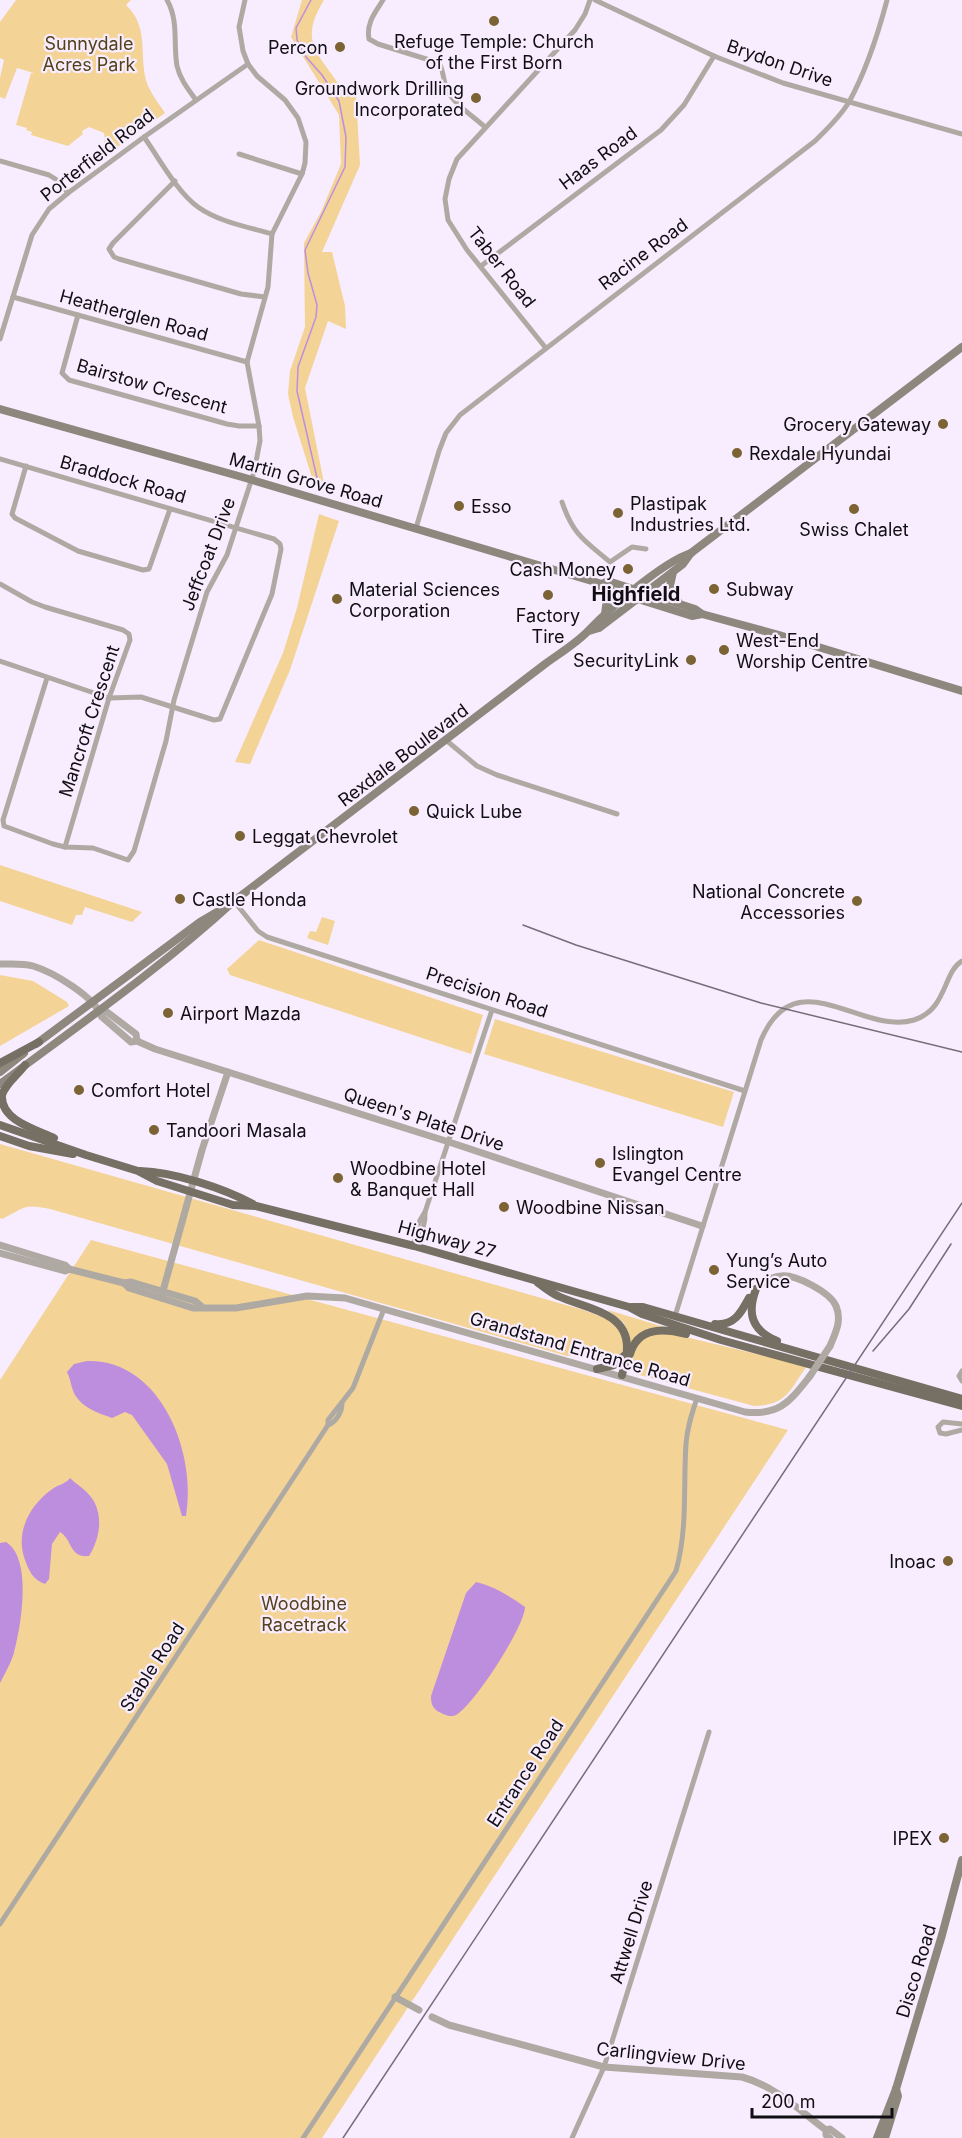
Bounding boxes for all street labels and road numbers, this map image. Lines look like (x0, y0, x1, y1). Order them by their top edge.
street label: Brydon Drive (724, 35, 836, 91)
street label: Porterfield Road (36, 104, 158, 206)
street label: Haas Road (555, 122, 641, 194)
street label: Racine Road (594, 214, 692, 294)
street label: Taber Road (464, 222, 540, 312)
street label: Heatherglen Road (58, 285, 210, 345)
street label: Bairstow Crescent (74, 354, 230, 418)
street label: Martin Grove Road (227, 448, 385, 512)
street label: Braddock Road (58, 451, 188, 507)
street label: Jeffcoat Drive (177, 494, 239, 614)
street label: Mancroft Crescent (55, 642, 124, 800)
street label: Rexdale Boulevard (334, 699, 472, 811)
street label: Precision Road (423, 962, 551, 1022)
street label: Queen's Plate Drive (341, 1083, 507, 1155)
street label: Highway 27 (396, 1216, 498, 1262)
street label: Grandstand Entrance Road (467, 1307, 693, 1391)
street label: Stable Road (115, 1619, 189, 1715)
street label: Entrance Road (482, 1715, 568, 1831)
street label: Attwell Drive (605, 1878, 657, 1986)
street label: Disco Road (892, 1922, 940, 2020)
street label: Carlingview Drive (595, 2038, 747, 2074)

